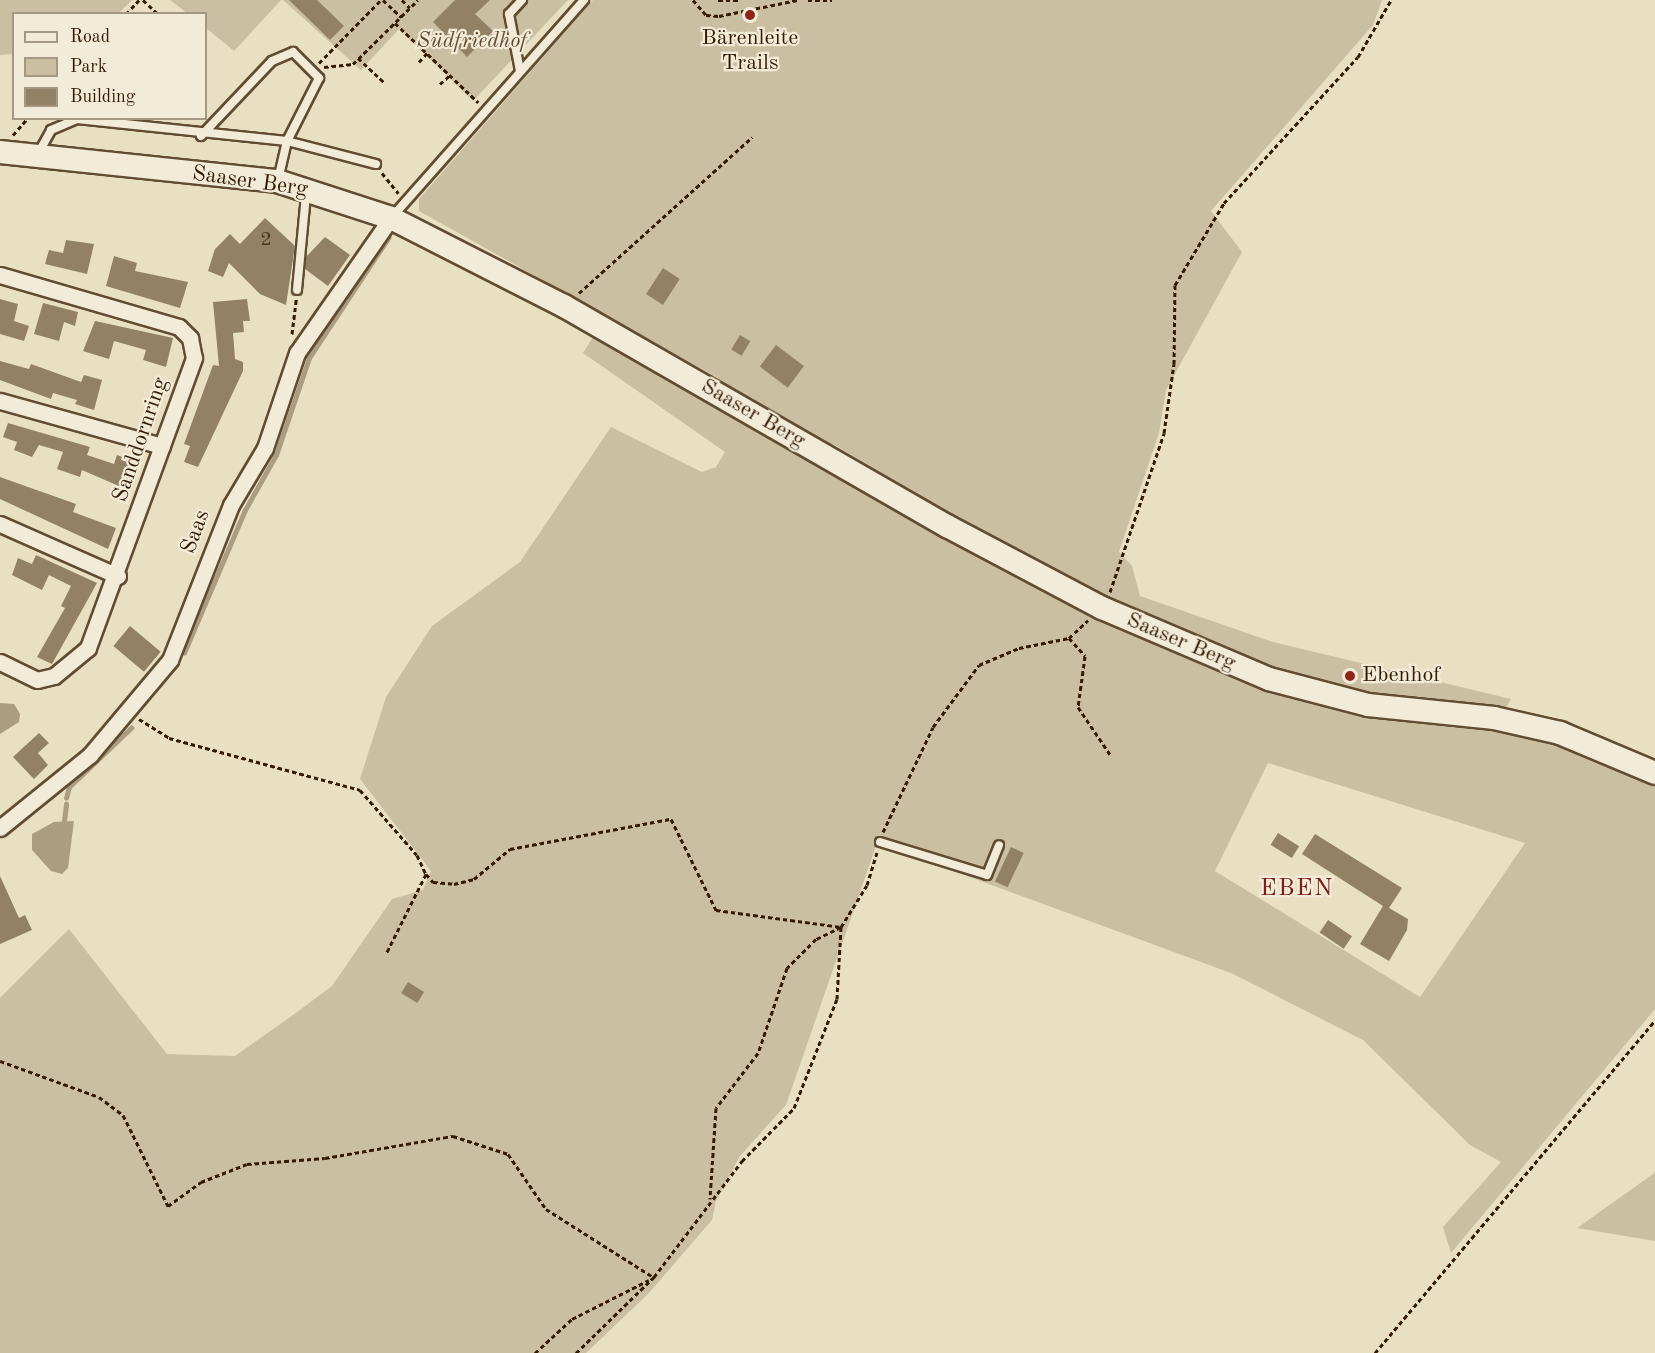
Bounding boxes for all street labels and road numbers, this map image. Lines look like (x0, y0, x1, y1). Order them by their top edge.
street label: Saaser Berg (191, 161, 309, 203)
street label: Saaser Berg (696, 373, 810, 455)
street label: Sanddornring (107, 374, 175, 506)
street label: Saas (176, 506, 216, 558)
street label: Saaser Berg (1122, 607, 1240, 677)

